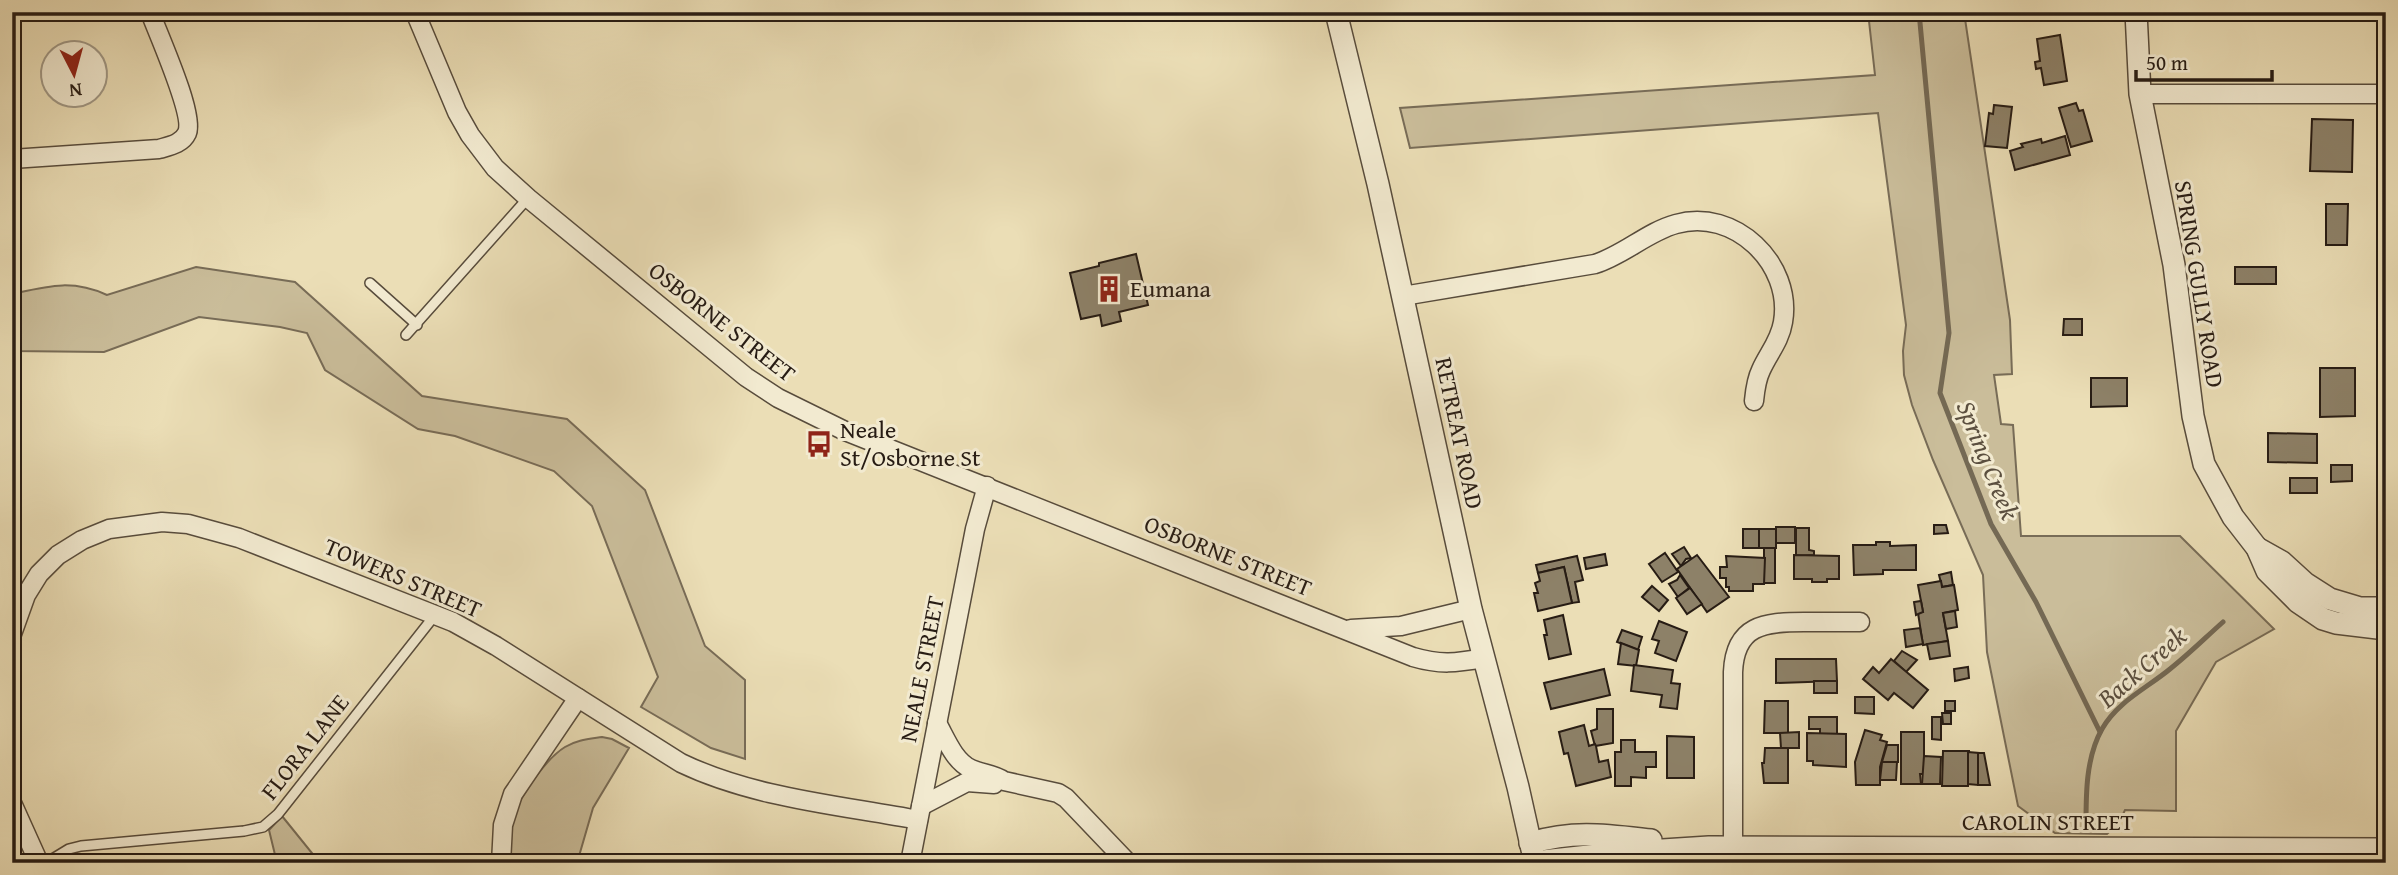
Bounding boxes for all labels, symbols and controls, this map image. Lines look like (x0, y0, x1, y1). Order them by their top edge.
north arrow (38, 38, 108, 108)
scale bar (2136, 38, 2272, 82)
text: 50 m (2146, 47, 2188, 78)
text: N (68, 76, 84, 106)
street label: SPRING GULLY ROAD (2166, 178, 2233, 390)
street label: OSBORNE STREET (641, 253, 803, 390)
place label: Eumana (1130, 271, 1212, 306)
building icon: Eumana (1094, 274, 1124, 304)
street label: RETREAT ROAD (1426, 354, 1493, 512)
water label: Spring Creek (1947, 394, 2030, 525)
place label: Neale St/Osborne St (840, 412, 981, 475)
bus stop icon: Neale St/Osborne St (804, 429, 834, 459)
street label: OSBORNE STREET (1139, 506, 1317, 605)
street label: TOWERS STREET (319, 529, 487, 626)
street label: NEALE STREET (890, 593, 953, 745)
water label: Back Creek (2088, 617, 2195, 717)
street label: FLORA LANE (252, 686, 357, 807)
street label: CAROLIN STREET (1962, 804, 2134, 839)

